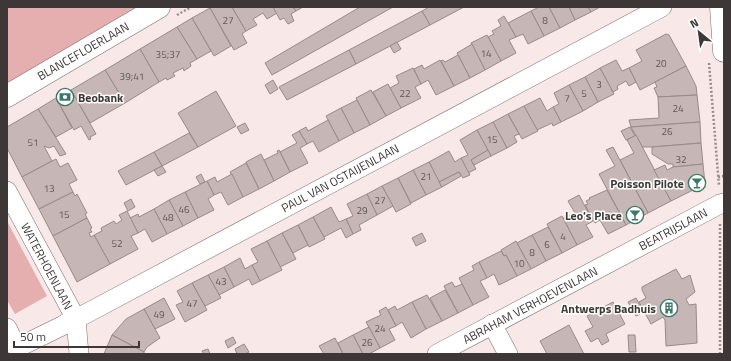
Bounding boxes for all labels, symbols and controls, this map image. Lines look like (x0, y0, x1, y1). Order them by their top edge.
north arrow (679, 12, 719, 52)
house number: 27 (222, 13, 234, 28)
house number: 8 (542, 13, 548, 28)
text: N (687, 14, 701, 32)
street label: BLANCEFLOERLAAN (33, 17, 133, 85)
house number: 14 (480, 46, 492, 61)
house number: 35;37 (156, 47, 180, 62)
house number: 20 (655, 56, 667, 71)
house number: 39;41 (120, 69, 144, 84)
house number: 3 (596, 77, 602, 92)
house number: 22 (399, 86, 411, 101)
house number: 5 (581, 86, 587, 101)
bank icon: Beobank (55, 87, 75, 107)
place label: Beobank (78, 88, 124, 107)
house number: 7 (564, 91, 570, 106)
house number: 24 (672, 101, 684, 116)
house number: 26 (661, 124, 673, 139)
house number: 15 (486, 132, 498, 147)
house number: 51 (27, 135, 39, 150)
street label: PAUL VAN OSTAIJENLAAN (278, 139, 402, 217)
house number: 32 (675, 152, 687, 167)
house number: 21 (420, 169, 432, 184)
bar icon: Poisson Pilote (687, 173, 707, 193)
place label: Poisson Pilote (610, 174, 684, 193)
house number: 13 (43, 181, 55, 196)
house number: 27 (374, 193, 386, 208)
house number: 46 (178, 202, 190, 217)
house number: 29 (356, 203, 368, 218)
street label: BEATRIJSLAAN (635, 203, 711, 255)
bar icon: Leo's Place (625, 205, 645, 225)
place label: Leo's Place (565, 206, 622, 225)
house number: 15 (58, 207, 70, 222)
house number: 48 (162, 210, 174, 225)
street label: WATERHOENLAAN (16, 219, 78, 313)
house number: 4 (560, 229, 566, 244)
house number: 52 (111, 236, 123, 251)
house number: 6 (544, 237, 550, 252)
house number: 8 (529, 245, 535, 260)
house number: 10 (513, 256, 525, 271)
street label: ABRAHAM VERHOEVENLAAN (459, 261, 601, 349)
house number: 43 (215, 274, 227, 289)
house number: 47 (186, 296, 198, 311)
building icon: Antwerps Badhuis (659, 298, 679, 318)
place label: Antwerps Badhuis (561, 299, 656, 318)
house number: 49 (153, 307, 165, 322)
house number: 24 (374, 321, 386, 336)
scale bar (14, 323, 139, 349)
text: 50 m (20, 327, 46, 346)
house number: 26 (361, 335, 373, 350)

